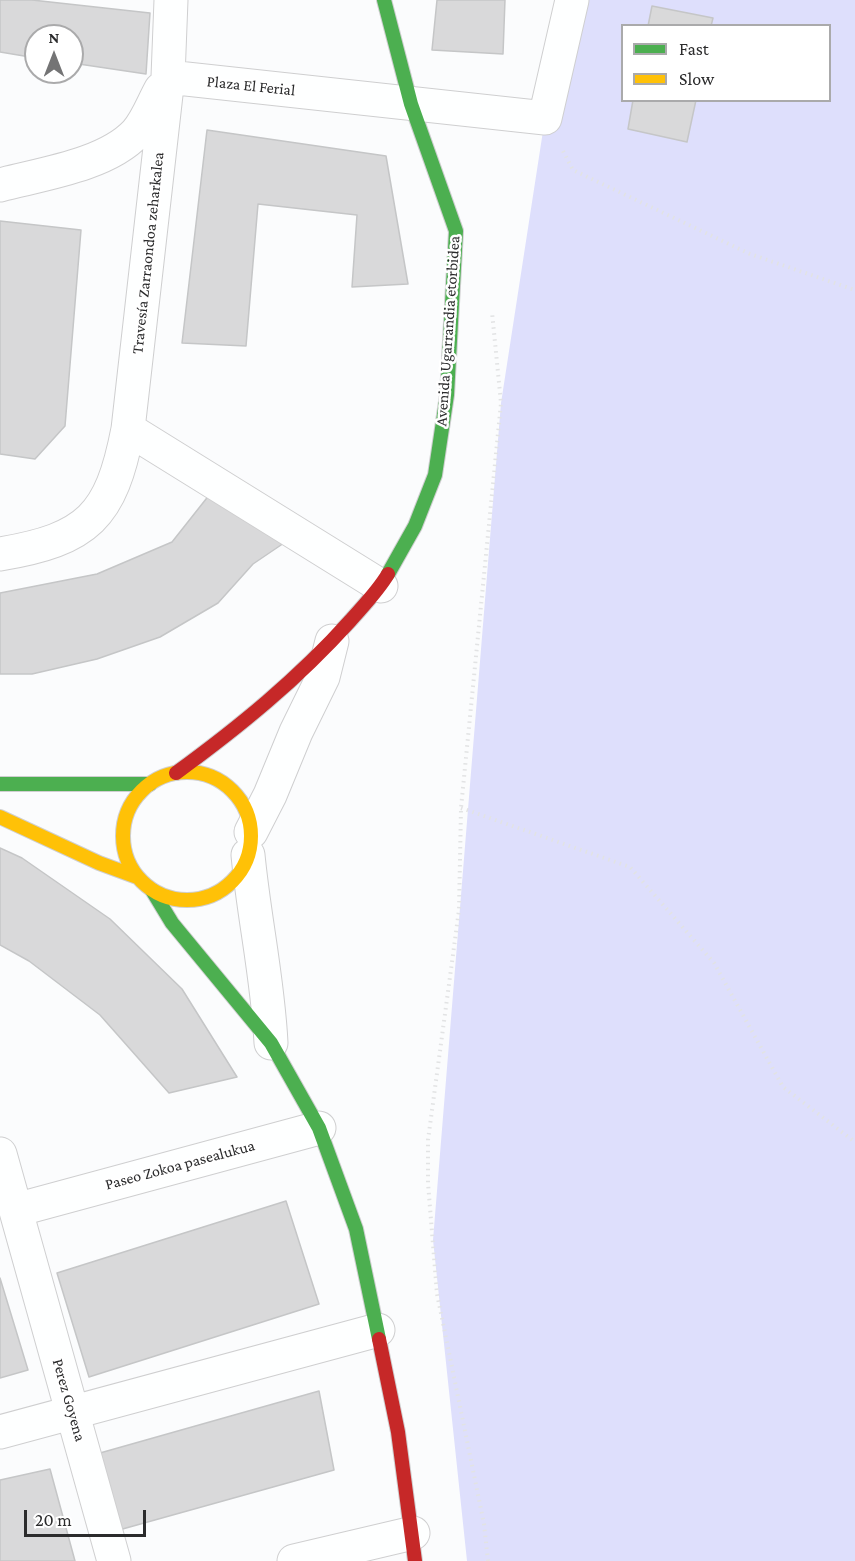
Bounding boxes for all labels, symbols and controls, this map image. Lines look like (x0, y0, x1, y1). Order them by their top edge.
north arrow (24, 24, 84, 84)
legend (621, 24, 831, 102)
text: N (49, 29, 59, 46)
text: Fast (679, 39, 709, 59)
text: Slow (679, 69, 714, 89)
street label: Plaza El Ferial (206, 72, 296, 100)
street label: Travesía Zarraondoa zeharkalea (128, 151, 168, 355)
street label: Avenida Ugarrandia etorbidea (432, 235, 464, 427)
street label: Paseo Zokoa pasealukua (103, 1136, 257, 1194)
street label: Perez Goyena (48, 1356, 90, 1444)
scale bar (27, 1498, 148, 1536)
text: 20 m (35, 1510, 72, 1530)

